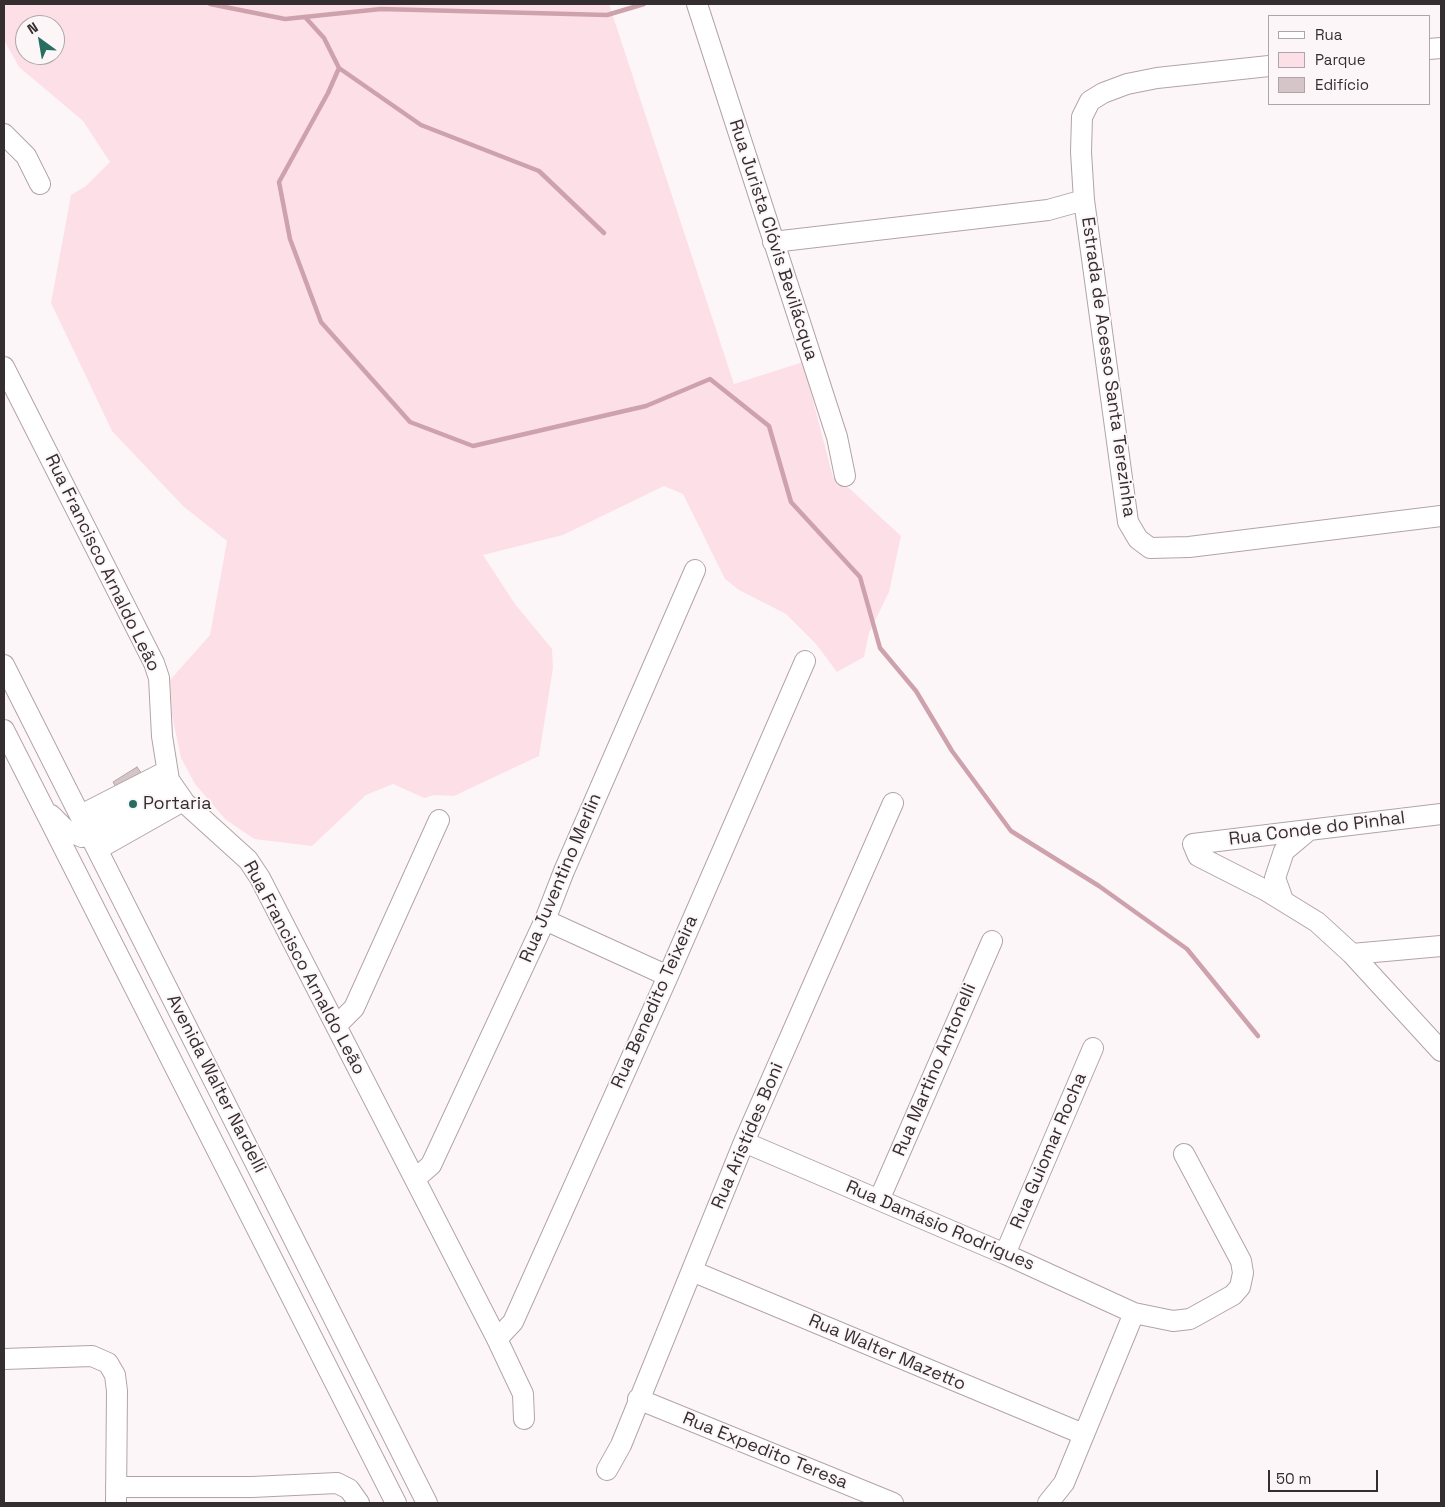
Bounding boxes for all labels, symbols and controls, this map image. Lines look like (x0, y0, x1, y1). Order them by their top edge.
north arrow (15, 15, 65, 65)
legend (1268, 15, 1430, 105)
text: N (24, 18, 41, 38)
text: Rua (1315, 25, 1342, 44)
text: Parque (1315, 50, 1366, 69)
text: Edifício (1315, 75, 1369, 94)
street label: Rua Jurista Clóvis Bevilácqua (724, 117, 822, 363)
street label: Estrada de Acesso Santa Terezinha (1076, 215, 1140, 519)
street label: Rua Francisco Arnaldo Leão (40, 451, 164, 675)
street label: Rua Juventino Merlin (516, 790, 606, 966)
place label: Portaria (143, 793, 212, 815)
marker: Portaria (127, 798, 139, 810)
street label: Rua Conde do Pinhal (1228, 807, 1406, 851)
street label: Rua Francisco Arnaldo Leão (238, 857, 370, 1079)
street label: Rua Benedito Teixeira (607, 912, 703, 1092)
street label: Rua Martino Antonelli (889, 980, 981, 1160)
street label: Avenida Walter Nardelli (162, 991, 270, 1177)
street label: Rua Aristídes Boni (707, 1060, 789, 1212)
street label: Rua Guiomar Rocha (1006, 1070, 1092, 1232)
street label: Rua Damásio Rodrigues (842, 1176, 1038, 1276)
street label: Rua Walter Mazetto (805, 1310, 969, 1396)
street label: Rua Expedito Teresa (679, 1408, 851, 1494)
scale bar (1270, 1460, 1380, 1492)
text: 50 m (1276, 1469, 1311, 1488)

